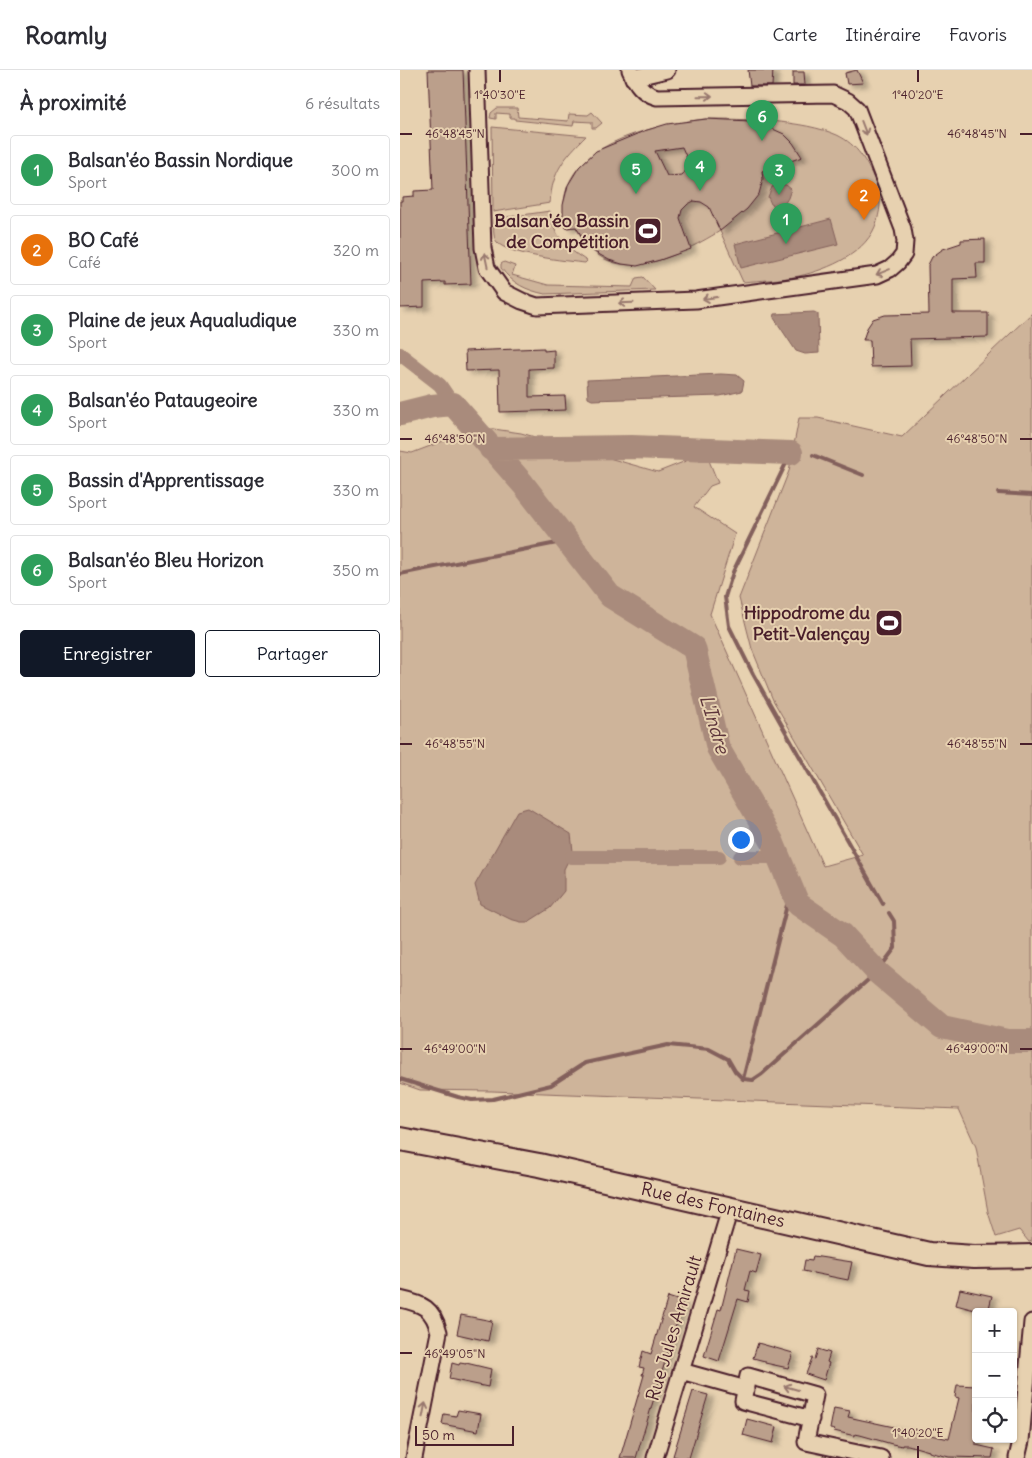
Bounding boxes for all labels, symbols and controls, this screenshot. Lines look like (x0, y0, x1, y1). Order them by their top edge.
text: Roamly (25, 20, 107, 50)
text: Carte (772, 23, 817, 46)
text: Itinéraire (845, 23, 921, 46)
text: Favoris (949, 23, 1007, 46)
text: 1°40'30"E (474, 87, 526, 102)
text: 1°40'20"E (892, 87, 944, 102)
text: À proximité (20, 89, 127, 116)
one-way arrow (697, 91, 713, 101)
text: 6 résultats (305, 93, 380, 113)
pin: 6 (746, 100, 778, 141)
one-way arrow (860, 119, 869, 135)
text: 46°48'45"N (425, 126, 485, 141)
text: 46°48'45"N (947, 126, 1007, 141)
text: Balsan'éo Bassin Nordique (68, 148, 293, 172)
pin: 4 (684, 150, 716, 191)
pin: 5 (620, 153, 652, 194)
pin: 3 (763, 154, 795, 195)
text: 1 (34, 160, 40, 180)
text: 300 m (331, 160, 379, 180)
text: Sport (68, 172, 107, 192)
pin: 2 (848, 179, 880, 220)
pin: 1 (770, 203, 802, 244)
place label: Balsan'éo Bassin de Compétition (494, 209, 630, 253)
sports icon: Balsan'éo Bassin de Compétition (633, 216, 663, 246)
text: BO Café (68, 228, 139, 252)
text: 2 (33, 240, 41, 260)
text: 320 m (333, 240, 379, 260)
text: Café (68, 252, 101, 272)
one-way arrow (481, 252, 490, 268)
one-way arrow (876, 267, 891, 277)
one-way arrow (702, 294, 718, 304)
one-way arrow (618, 298, 634, 307)
text: Plaine de jeux Aqualudique (68, 308, 297, 332)
text: 3 (32, 320, 42, 340)
text: 330 m (332, 320, 379, 340)
text: Sport (68, 332, 107, 352)
text: Balsan'éo Pataugeoire (68, 388, 258, 412)
text: 4 (32, 400, 42, 420)
text: 330 m (332, 400, 379, 420)
text: Sport (68, 412, 107, 432)
text: 46°48'50"N (425, 431, 485, 446)
text: 46°48'50"N (947, 431, 1007, 446)
text: Bassin d'Apprentissage (68, 468, 264, 492)
text: 5 (32, 480, 42, 500)
text: 330 m (332, 480, 379, 500)
text: Sport (68, 492, 107, 512)
text: Balsan'éo Bleu Horizon (68, 548, 264, 572)
text: 6 (32, 560, 42, 580)
text: 350 m (332, 560, 379, 580)
text: Sport (68, 572, 107, 592)
place label: Hippodrome du Petit-Valençay (744, 601, 870, 645)
sports icon: Hippodrome du Petit-Valençay (874, 608, 904, 638)
button: Enregistrer (20, 630, 195, 677)
button: Partager (205, 630, 380, 677)
water label: L'Indre (695, 692, 736, 758)
text: 46°48'55"N (425, 736, 485, 751)
text: 46°48'55"N (947, 736, 1007, 751)
your location (728, 827, 754, 853)
text: 46°49'00"N (424, 1041, 486, 1056)
text: 46°49'00"N (946, 1041, 1008, 1056)
street label: Rue des Fontaines (639, 1177, 787, 1232)
street label: Rue Jules Amirault (640, 1252, 707, 1403)
map controls (972, 1308, 1017, 1443)
button: + (972, 1308, 1017, 1353)
text: 46°49'05"N (425, 1346, 485, 1361)
button: − (972, 1353, 1017, 1398)
one-way arrow (784, 1383, 800, 1393)
button: locate (972, 1398, 1017, 1443)
one-way arrow (419, 1403, 429, 1419)
scale bar (415, 1423, 514, 1446)
text: 1°40'20"E (892, 1425, 944, 1440)
text: 50 m (422, 1426, 455, 1444)

